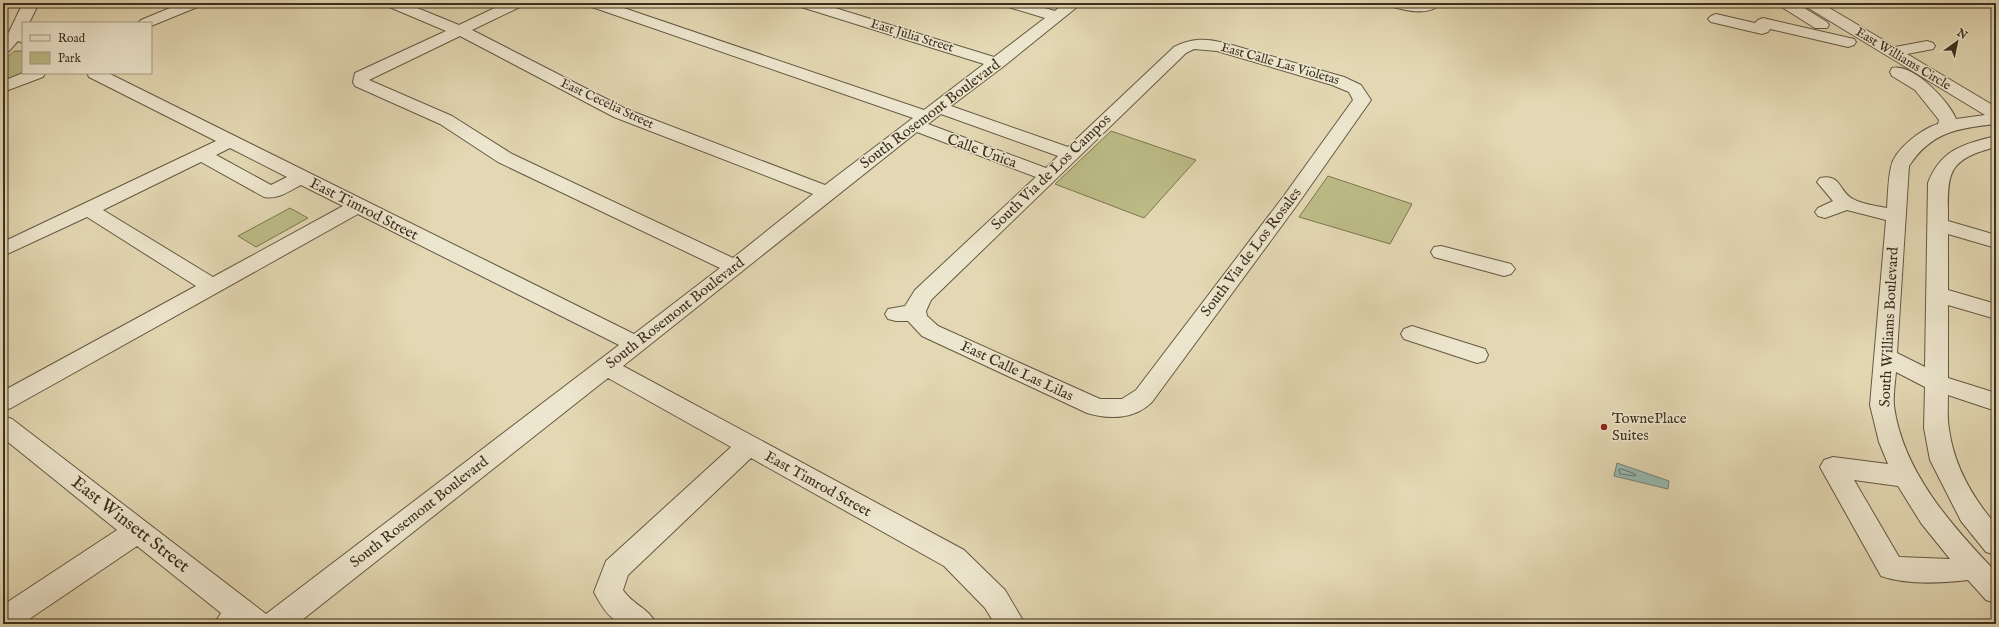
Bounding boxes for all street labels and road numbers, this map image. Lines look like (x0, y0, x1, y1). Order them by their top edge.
street label: East Julia Street (868, 15, 956, 57)
street label: East Williams Circle (1852, 24, 1954, 94)
street label: East Calle Las Violetas (1219, 39, 1342, 89)
street label: South Rosemont Boulevard (856, 54, 1005, 173)
street label: East Cecelia Street (558, 75, 657, 133)
street label: South Via de Los Campos (987, 110, 1115, 234)
street label: Calle Unica (945, 130, 1020, 173)
street label: East Timrod Street (307, 173, 421, 245)
street label: South Via de Los Rosales (1196, 184, 1306, 320)
street label: South Williams Boulevard (1875, 245, 1903, 408)
street label: South Rosemont Boulevard (602, 252, 749, 373)
street label: East Calle Las Lilas (958, 337, 1076, 405)
street label: East Timrod Street (761, 447, 875, 521)
street label: South Rosemont Boulevard (346, 451, 493, 572)
street label: East Winsett Street (66, 472, 194, 578)

